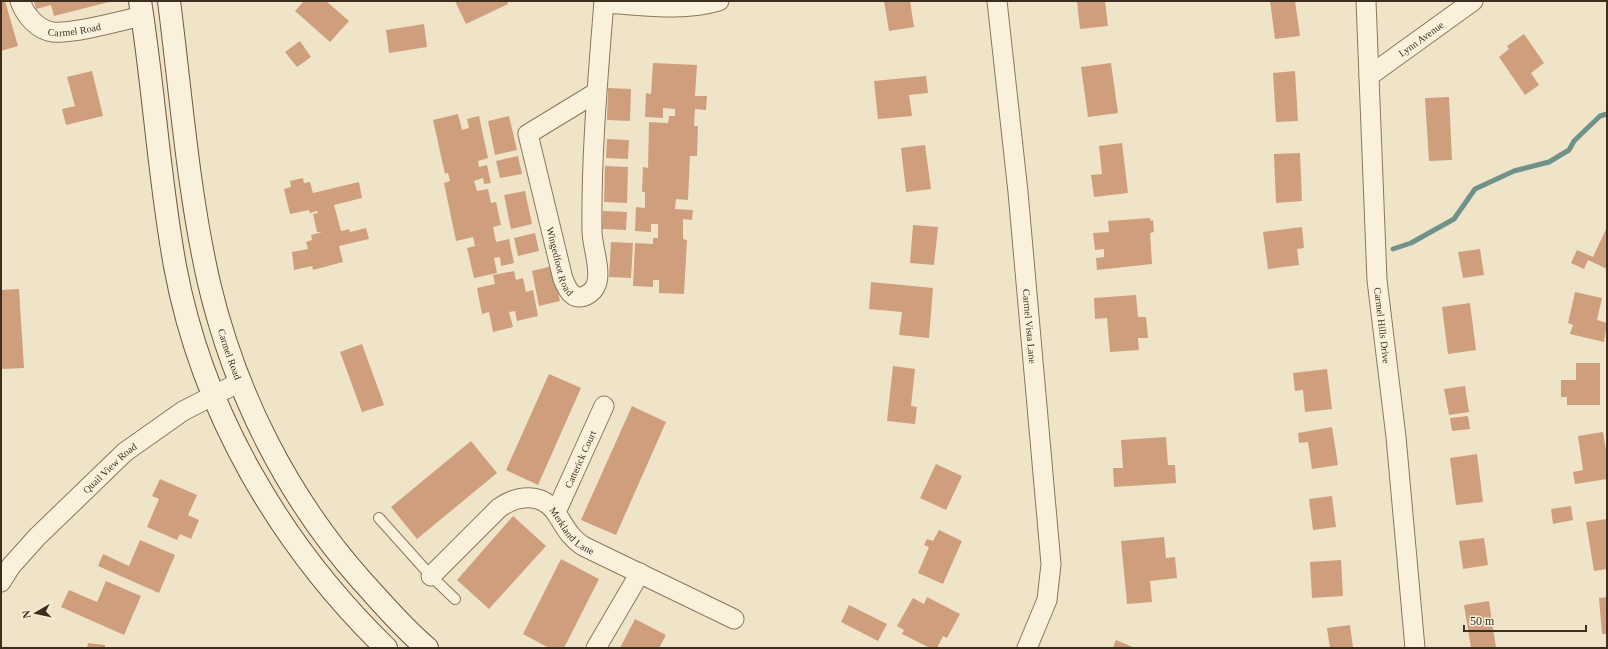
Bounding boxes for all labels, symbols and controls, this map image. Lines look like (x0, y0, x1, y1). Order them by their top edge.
street label: Lynn Avenue (1397, 19, 1446, 59)
street label: Carmel Road (47, 21, 102, 38)
street label: Wingedfoot Road (545, 226, 575, 298)
street label: Carmel Hills Drive (1372, 287, 1392, 365)
street label: Carmel Vista Lane (1021, 289, 1038, 365)
street label: Carmel Road (216, 327, 244, 381)
street label: Catterick Court (563, 429, 598, 490)
street label: Quail View Road (81, 441, 139, 496)
street label: Merkland Lane (547, 505, 597, 557)
north arrow (16, 593, 56, 633)
scale bar (1464, 607, 1586, 633)
text: N (20, 610, 33, 619)
text: 50 m (1470, 614, 1495, 628)

